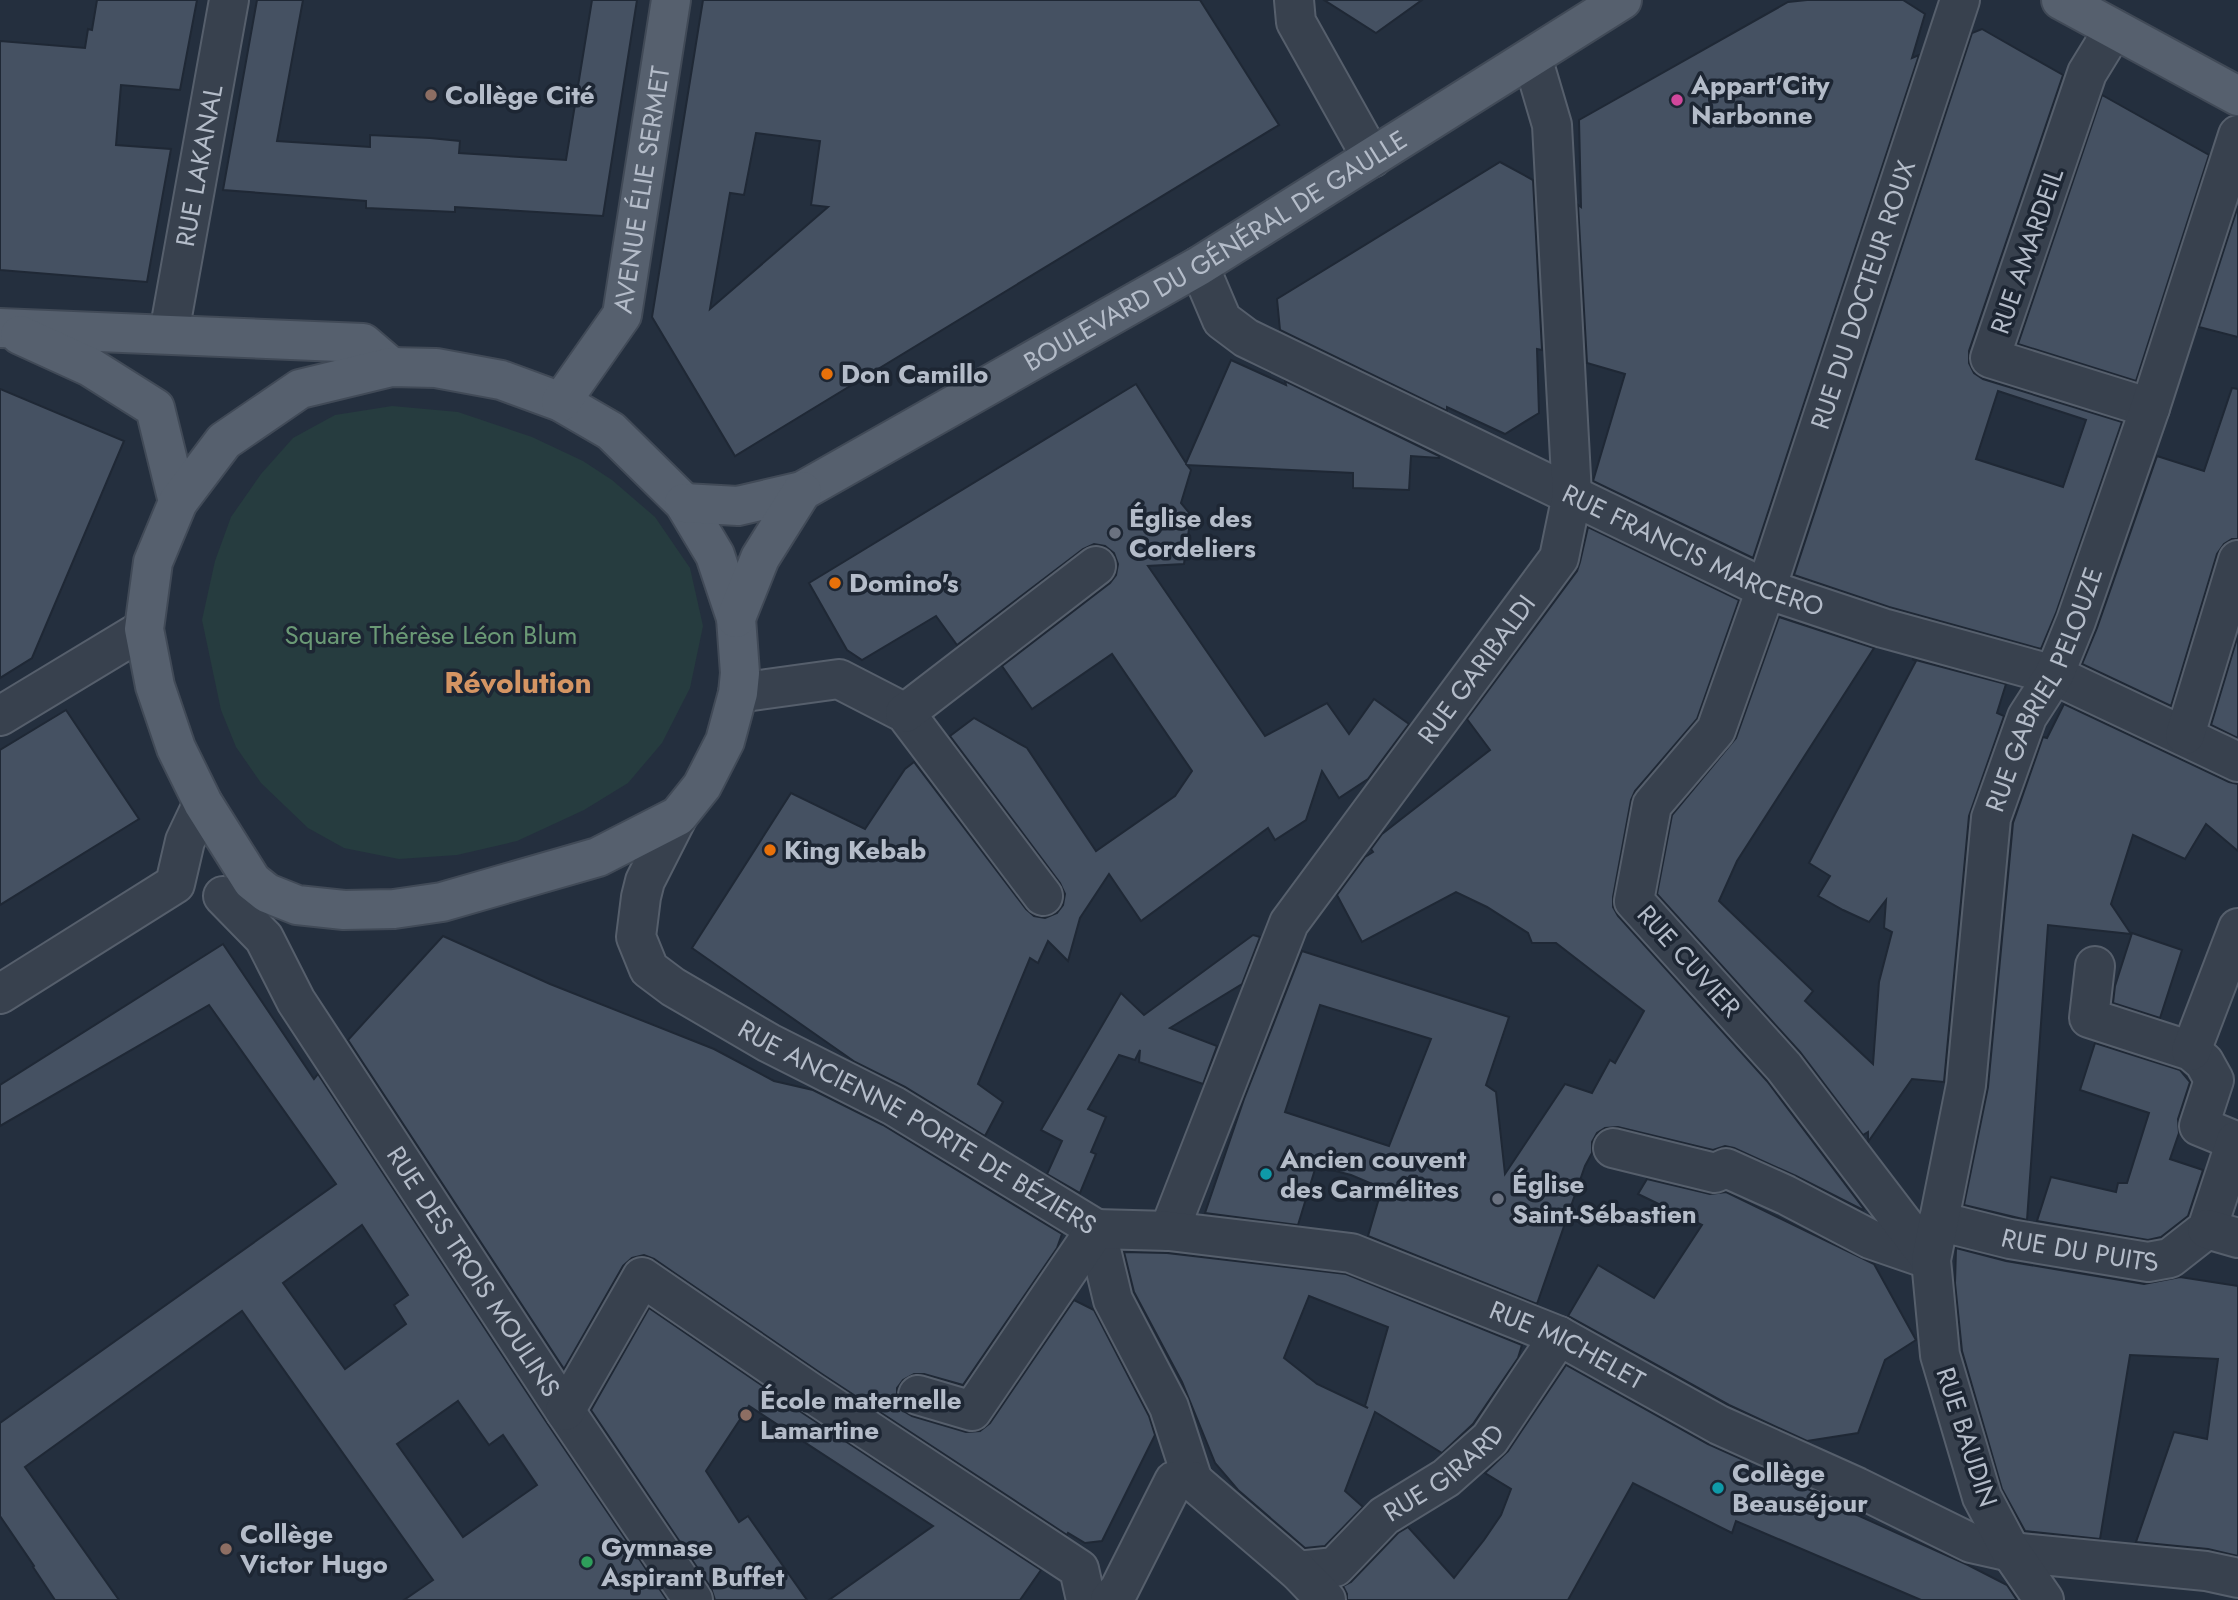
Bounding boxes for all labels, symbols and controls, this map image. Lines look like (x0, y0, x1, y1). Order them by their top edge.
street label: AVENUE ÉLIE SERMET (604, 63, 679, 316)
place label: Appart'City Narbonne (1690, 66, 1830, 134)
place label: Collège Cité (445, 76, 595, 114)
street label: RUE LAKANAL (166, 82, 232, 250)
marker: Collège Cité (423, 87, 439, 103)
marker: Appart'City Narbonne (1669, 92, 1685, 108)
street label: BOULEVARD DU GÉNÉRAL DE GAULLE (1017, 121, 1414, 381)
street label: RUE DU DOCTEUR ROUX (1801, 155, 1925, 434)
street label: RUE AMARDEIL (1981, 163, 2073, 339)
place label: Don Camillo (841, 355, 988, 393)
marker: Don Camillo (819, 366, 835, 382)
street label: RUE FRANCIS MARCERO (1556, 474, 1829, 626)
place label: Église des Cordeliers (1129, 499, 1256, 567)
marker: Église des Cordeliers (1107, 525, 1123, 541)
street label: RUE GABRIEL PELOUZE (1976, 562, 2112, 817)
place label: Domino's (849, 564, 959, 602)
marker: Domino's (827, 575, 843, 591)
street label: RUE GARIBALDI (1409, 587, 1545, 752)
park label: Square Thérèse Léon Blum (285, 616, 577, 654)
district label: Révolution (444, 661, 592, 704)
place label: King Kebab (784, 831, 926, 869)
marker: King Kebab (762, 842, 778, 858)
street label: RUE CUVIER (1628, 896, 1750, 1026)
street label: RUE ANCIENNE PORTE DE BÉZIERS (731, 1010, 1104, 1244)
street label: RUE DES TROIS MOULINS (377, 1139, 570, 1405)
place label: Ancien couvent des Carmélites (1279, 1140, 1467, 1208)
place label: Église Saint-Sébastien (1512, 1165, 1697, 1233)
marker: Ancien couvent des Carmélites (1258, 1166, 1274, 1182)
marker: Église Saint-Sébastien (1490, 1191, 1506, 1207)
street label: RUE DU PUITS (1997, 1219, 2161, 1281)
street label: RUE MICHELET (1484, 1291, 1652, 1399)
street label: RUE BAUDIN (1927, 1362, 2007, 1512)
place label: École maternelle Lamartine (760, 1381, 962, 1449)
marker: École maternelle Lamartine (738, 1407, 754, 1423)
street label: RUE GIRARD (1376, 1417, 1514, 1531)
place label: Collège Beauséjour (1732, 1454, 1868, 1522)
marker: Collège Beauséjour (1710, 1480, 1726, 1496)
place label: Collège Victor Hugo (239, 1515, 388, 1583)
place label: Gymnase Aspirant Buffet (600, 1528, 785, 1596)
marker: Collège Victor Hugo (218, 1541, 234, 1557)
marker: Gymnase Aspirant Buffet (579, 1554, 595, 1570)

